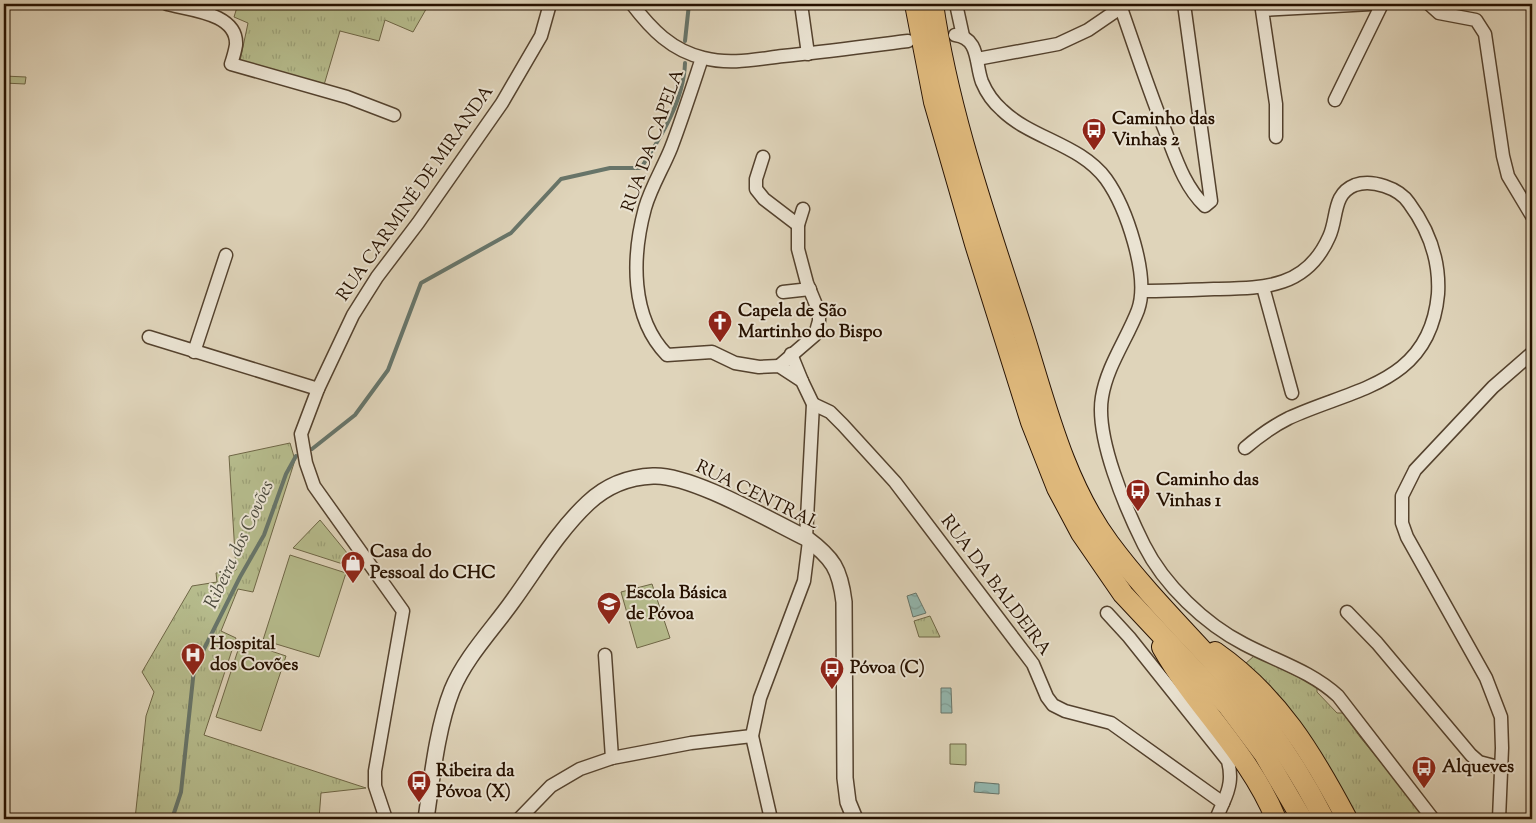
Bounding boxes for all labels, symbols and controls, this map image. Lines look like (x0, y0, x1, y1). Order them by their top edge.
street label: RUA DA CAPELA (616, 65, 692, 216)
street label: RUA CARMINÉ DE MIRANDA (331, 81, 501, 307)
place label: Caminho das Vinhas 2 (1112, 107, 1215, 154)
bus stop icon: Caminho das Vinhas 2 (1081, 117, 1107, 151)
place label: Capela de São Martinho do Bispo (738, 299, 882, 346)
church icon: Capela de São Martinho do Bispo (707, 309, 733, 343)
street label: RUA CENTRAL (691, 455, 823, 537)
place label: Caminho das Vinhas 1 (1156, 468, 1259, 515)
water label: Ribeira dos Covões (198, 476, 282, 614)
bus stop icon: Caminho das Vinhas 1 (1125, 478, 1151, 512)
street label: RUA DA BALDEIRA (933, 510, 1057, 662)
place label: Casa do Pessoal do CHC (370, 540, 496, 587)
shop icon: Casa do Pessoal do CHC (340, 550, 366, 584)
place label: Escola Básica de Póvoa (626, 581, 728, 628)
school or university icon: Escola Básica de Póvoa (596, 591, 622, 625)
place label: Hospital dos Covões (210, 632, 298, 679)
hospital icon: Hospital dos Covões (180, 642, 206, 676)
bus stop icon: Póvoa (C) (819, 656, 845, 690)
place label: Póvoa (C) (850, 656, 925, 682)
bus stop icon: Alqueves (1411, 755, 1437, 789)
place label: Alqueves (1442, 755, 1514, 781)
place label: Ribeira da Póvoa (X) (436, 759, 515, 806)
bus stop icon: Ribeira da Póvoa (X) (406, 769, 432, 803)

